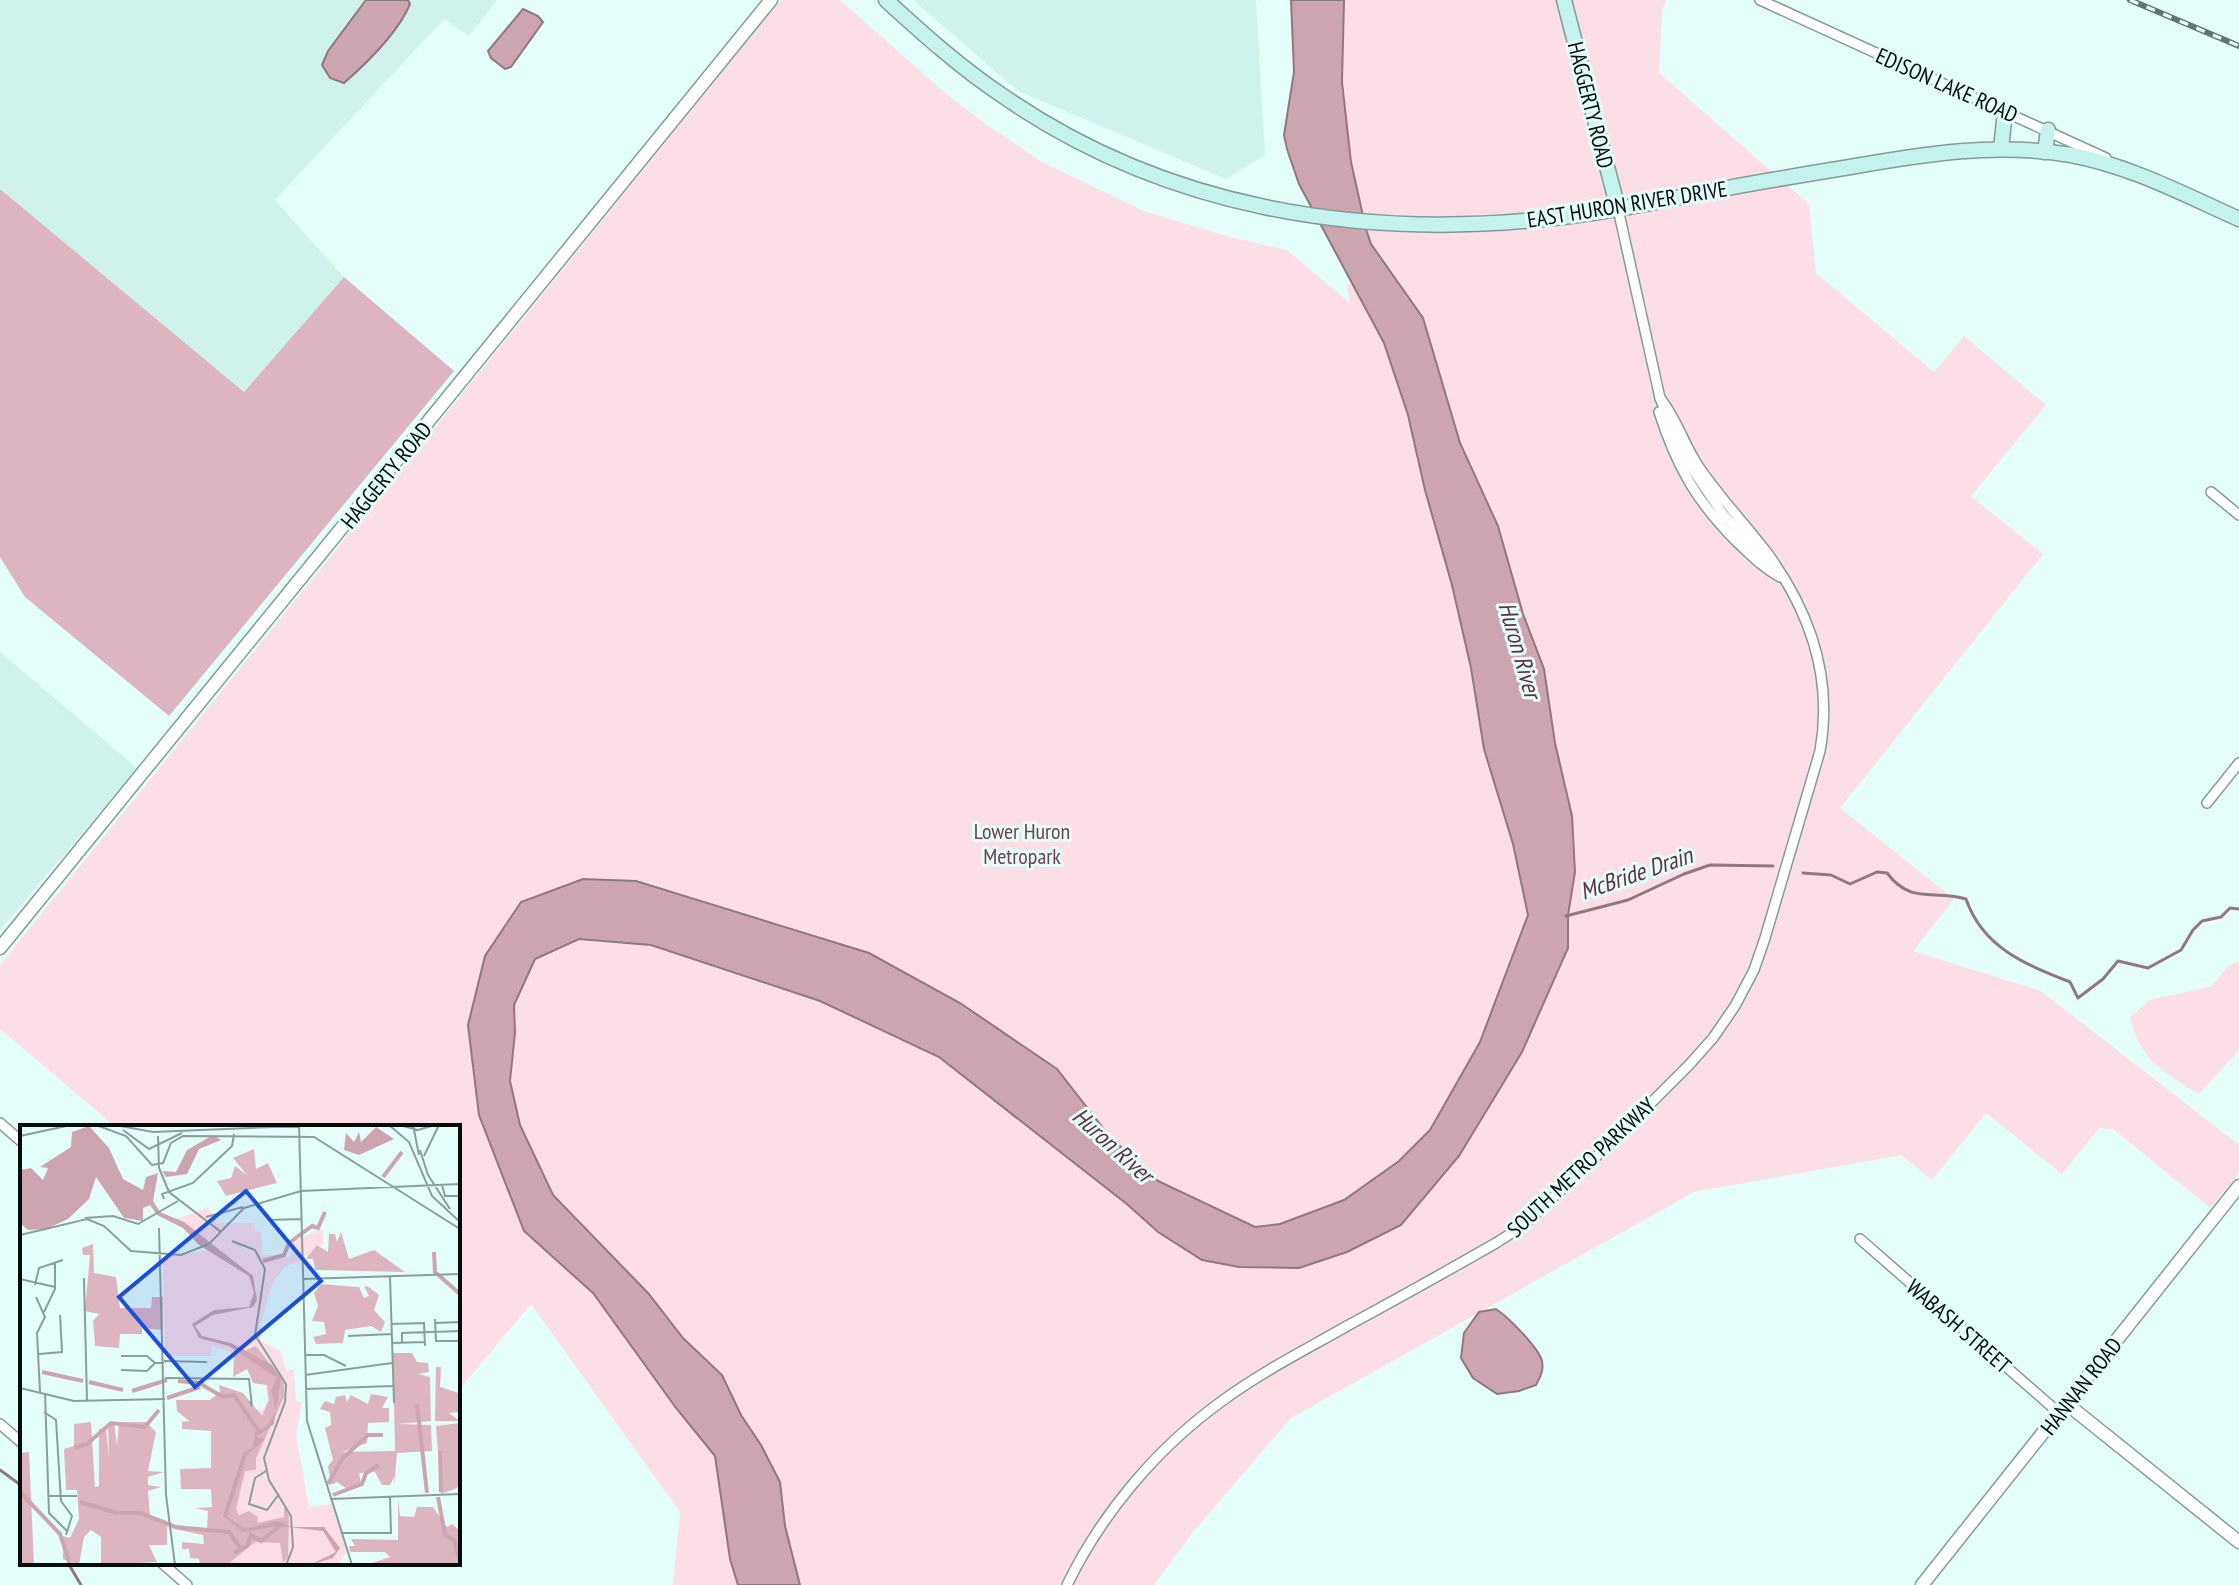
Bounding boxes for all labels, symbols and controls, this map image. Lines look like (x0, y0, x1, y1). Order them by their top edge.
street label: HAGGERTY ROAD (1562, 39, 1620, 171)
street label: EDISON LAKE ROAD (1872, 41, 2022, 129)
street label: EAST HURON RIVER DRIVE (1525, 174, 1729, 234)
street label: HAGGERTY ROAD (334, 416, 438, 534)
water label: Huron River (1492, 598, 1549, 705)
park label: Lower Huron Metropark (974, 817, 1070, 870)
water label: McBride Drain (1576, 839, 1698, 907)
street label: SOUTH METRO PARKWAY (1501, 1091, 1661, 1243)
water label: Huron River (1066, 1101, 1162, 1192)
inset map (20, 1125, 460, 1565)
street label: WABASH STREET (1901, 1273, 2017, 1379)
street label: HANNAN ROAD (2034, 1332, 2128, 1440)

